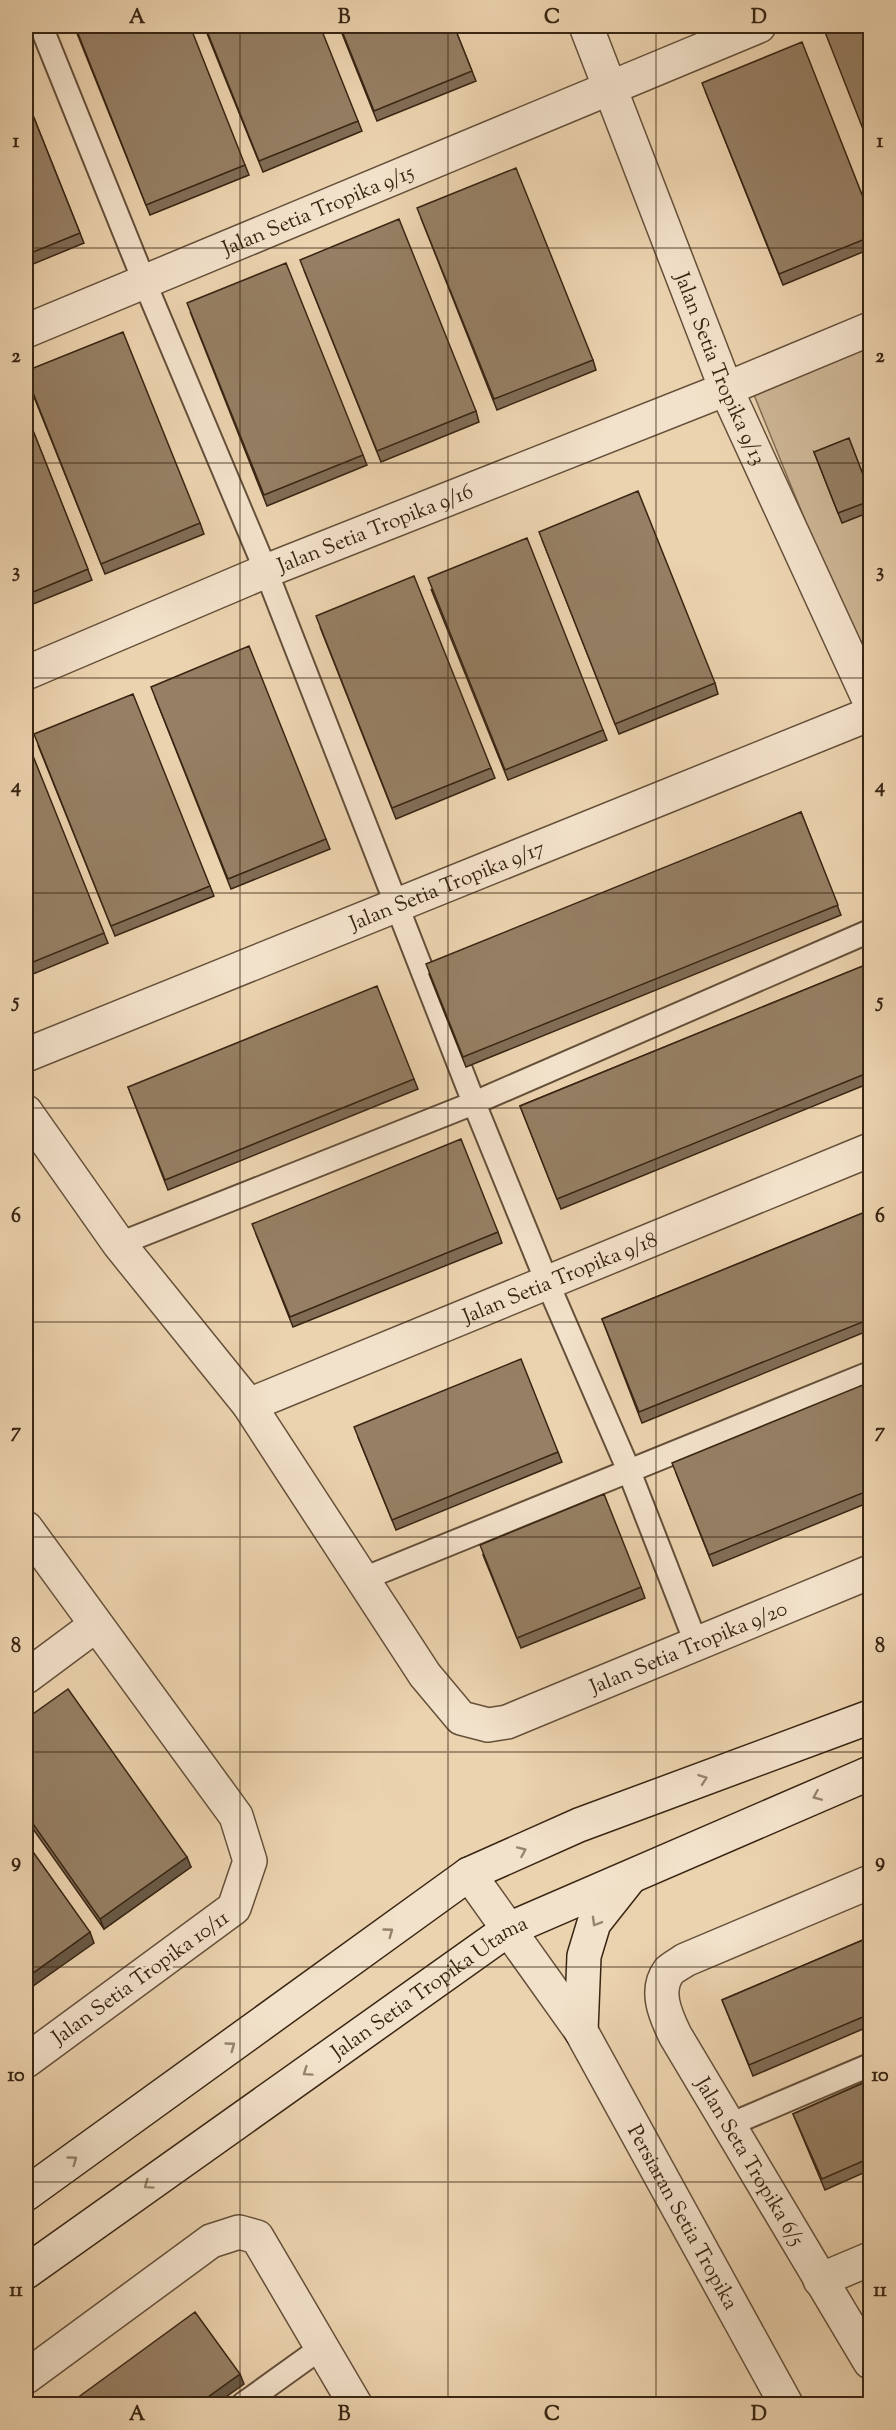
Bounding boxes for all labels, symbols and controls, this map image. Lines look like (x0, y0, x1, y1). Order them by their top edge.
text: A (129, 4, 146, 33)
text: B (338, 4, 351, 33)
text: C (544, 4, 560, 33)
text: D (751, 4, 767, 33)
text: 1 (13, 128, 20, 157)
text: 1 (877, 128, 884, 157)
street label: Jalan Setia Tropika 9/15 (217, 158, 419, 265)
street label: Jalan Setia Tropika 9/13 (665, 268, 772, 471)
text: 2 (11, 343, 21, 372)
text: 2 (875, 343, 885, 372)
street label: Jalan Setia Tropika 9/16 (272, 477, 478, 582)
text: 3 (12, 558, 20, 587)
text: 3 (876, 558, 884, 587)
text: 4 (10, 773, 21, 802)
text: 4 (874, 773, 885, 802)
street label: Jalan Setia Tropika 9/17 (345, 834, 550, 940)
text: 5 (11, 988, 20, 1017)
text: 5 (875, 988, 884, 1017)
text: 6 (11, 1203, 21, 1232)
text: 6 (875, 1203, 885, 1232)
street label: Jalan Setia Tropika 9/18 (458, 1226, 663, 1333)
text: 7 (11, 1418, 22, 1447)
text: 7 (875, 1418, 886, 1447)
street label: Jalan Setia Tropika 9/20 (585, 1595, 792, 1704)
text: 8 (11, 1633, 21, 1662)
text: 8 (875, 1633, 885, 1662)
one-way arrow (697, 1773, 708, 1786)
one-way arrow (812, 1789, 823, 1801)
one-way arrow (516, 1846, 527, 1858)
text: 9 (11, 1848, 21, 1877)
text: 9 (875, 1848, 885, 1877)
street label: Jalan Setia Tropika 10/11 (46, 1904, 236, 2054)
street label: Jalan Setia Tropika Utama (325, 1910, 533, 2068)
one-way arrow (592, 1916, 603, 1926)
one-way arrow (383, 1928, 394, 1939)
one-way arrow (225, 2042, 236, 2053)
text: 10 (7, 2062, 25, 2091)
text: 10 (871, 2062, 889, 2091)
one-way arrow (303, 2065, 314, 2076)
street label: Jalan Seta Tropika 6/5 (686, 2071, 811, 2252)
street label: Persiaran Setia Tropika (618, 2120, 745, 2316)
one-way arrow (66, 2156, 77, 2167)
one-way arrow (144, 2178, 155, 2189)
text: 11 (9, 2277, 23, 2306)
text: 11 (873, 2277, 887, 2306)
text: A (129, 2401, 146, 2430)
text: B (338, 2401, 351, 2430)
text: C (544, 2401, 560, 2430)
text: D (751, 2401, 767, 2430)

